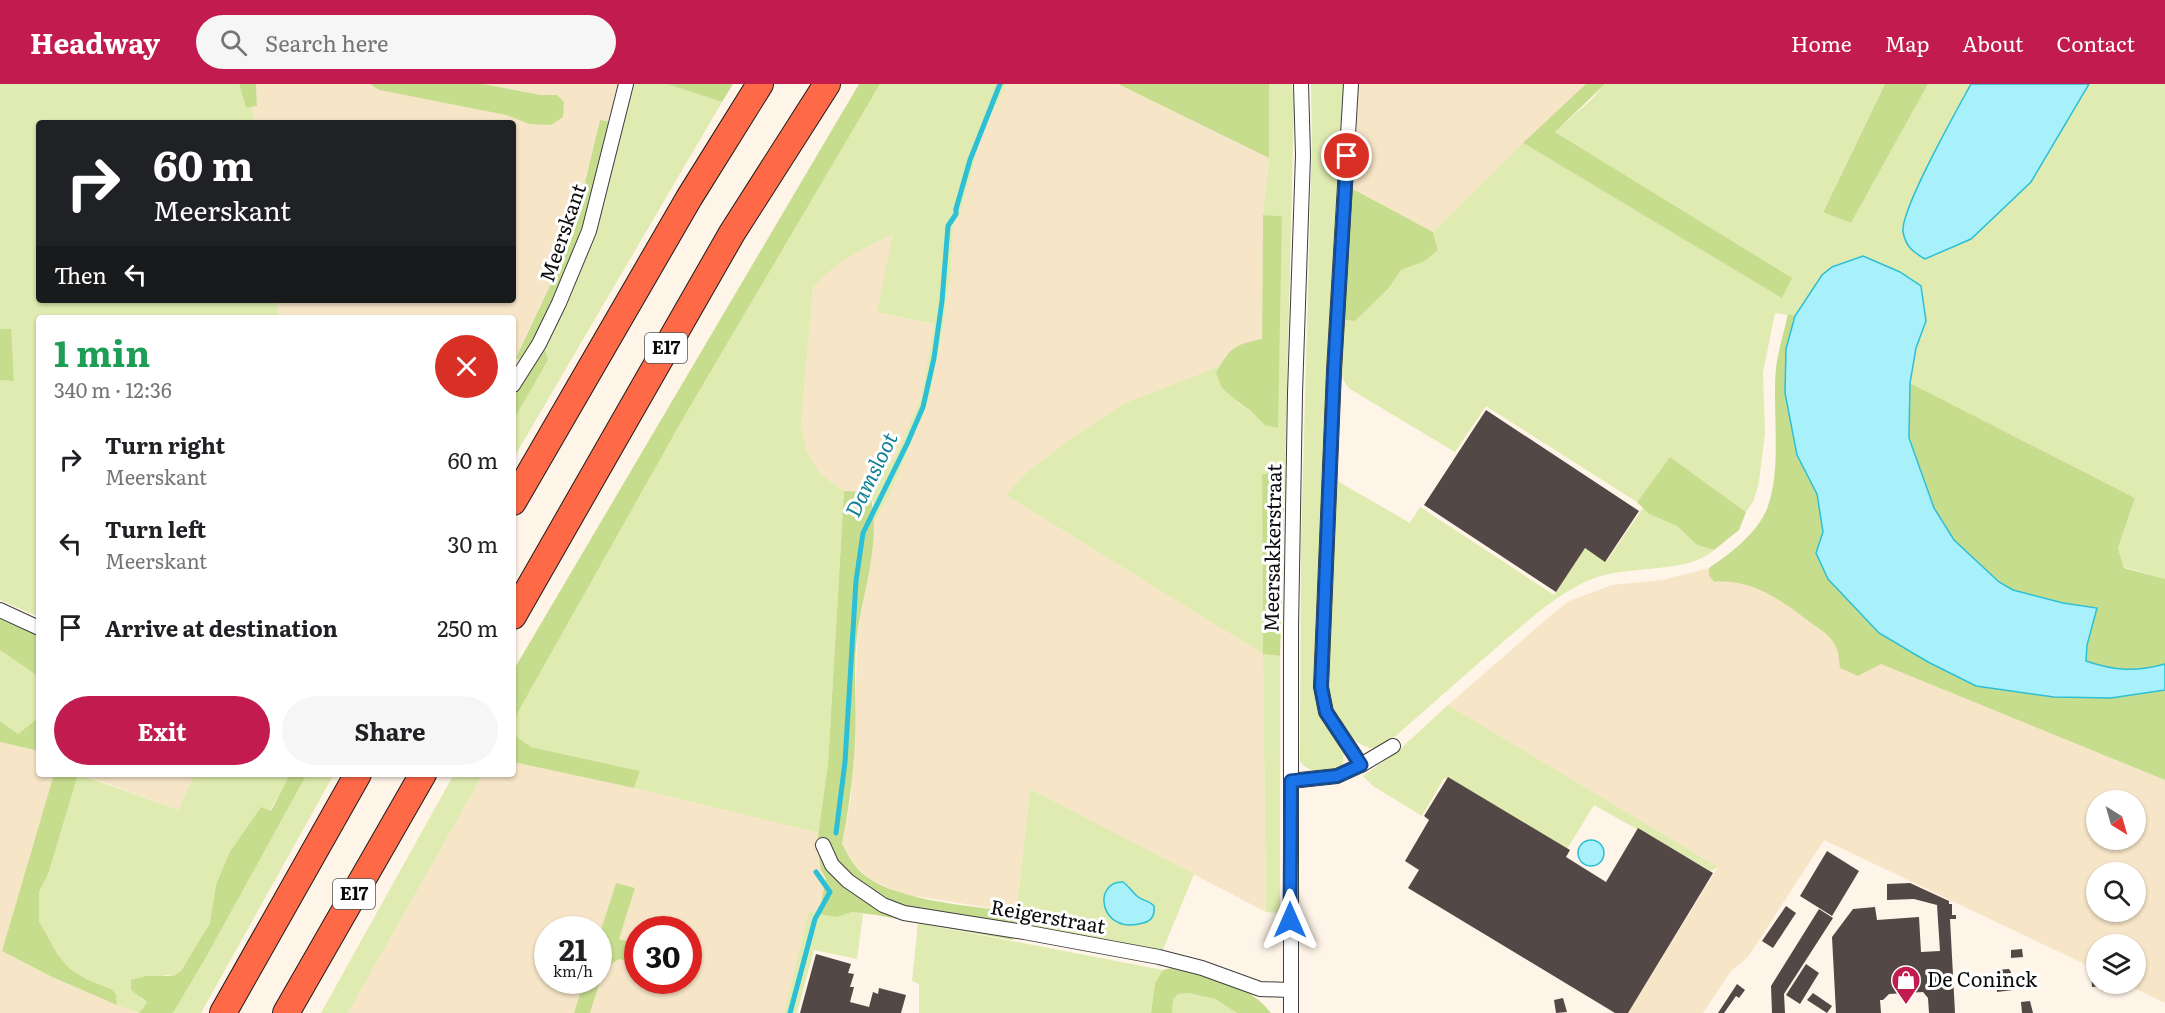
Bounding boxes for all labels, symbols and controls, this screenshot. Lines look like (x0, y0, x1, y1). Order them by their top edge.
search box (196, 15, 616, 69)
text: Headway (30, 21, 160, 63)
icon: search (217, 26, 250, 59)
text: Search here (265, 26, 388, 59)
text: Home (1791, 27, 1852, 58)
text: Map (1885, 27, 1929, 58)
text: About (1962, 27, 2024, 58)
text: Contact (2057, 27, 2135, 58)
pin (1321, 130, 1372, 181)
text: 60 m (153, 132, 254, 194)
icon: arrive (1330, 139, 1363, 172)
icon: right (54, 144, 132, 222)
street label: Meerskant (530, 179, 592, 286)
text: Meerskant (153, 189, 291, 229)
text: Then (54, 258, 107, 291)
icon: left (119, 258, 152, 291)
text: 1 min (54, 325, 150, 378)
road number: E17 (645, 333, 687, 363)
button: close (435, 335, 498, 398)
text: 340 m · 12:36 (54, 374, 172, 404)
water label: Damsloot (836, 426, 904, 522)
text: Turn right (105, 428, 225, 461)
icon: right (54, 443, 87, 476)
text: 60 m (448, 443, 498, 476)
text: Meerskant (105, 461, 207, 491)
street label: Meersakkerstraat (1255, 464, 1287, 632)
text: Turn left (105, 512, 206, 545)
icon: left (54, 527, 87, 560)
text: 30 m (448, 527, 498, 560)
text: Meerskant (105, 545, 207, 575)
icon: arrive (54, 611, 87, 644)
text: Arrive at destination (105, 611, 338, 644)
text: 250 m (437, 611, 498, 644)
button: Exit (54, 696, 270, 765)
button: Share (282, 696, 498, 765)
north arrow (2086, 790, 2146, 850)
map controls (2086, 790, 2146, 994)
button: search (2086, 862, 2146, 922)
road number: E17 (333, 879, 375, 909)
position arrow (1258, 888, 1322, 952)
street label: Reigerstraat (988, 890, 1108, 940)
speed limit sign: 30 (624, 916, 702, 994)
text: 21 (559, 926, 587, 970)
button: layers (2086, 934, 2146, 994)
text: km/h (553, 959, 593, 982)
place label: De Coninck (1927, 963, 2038, 993)
shop icon: De Coninck (1890, 964, 1922, 1006)

